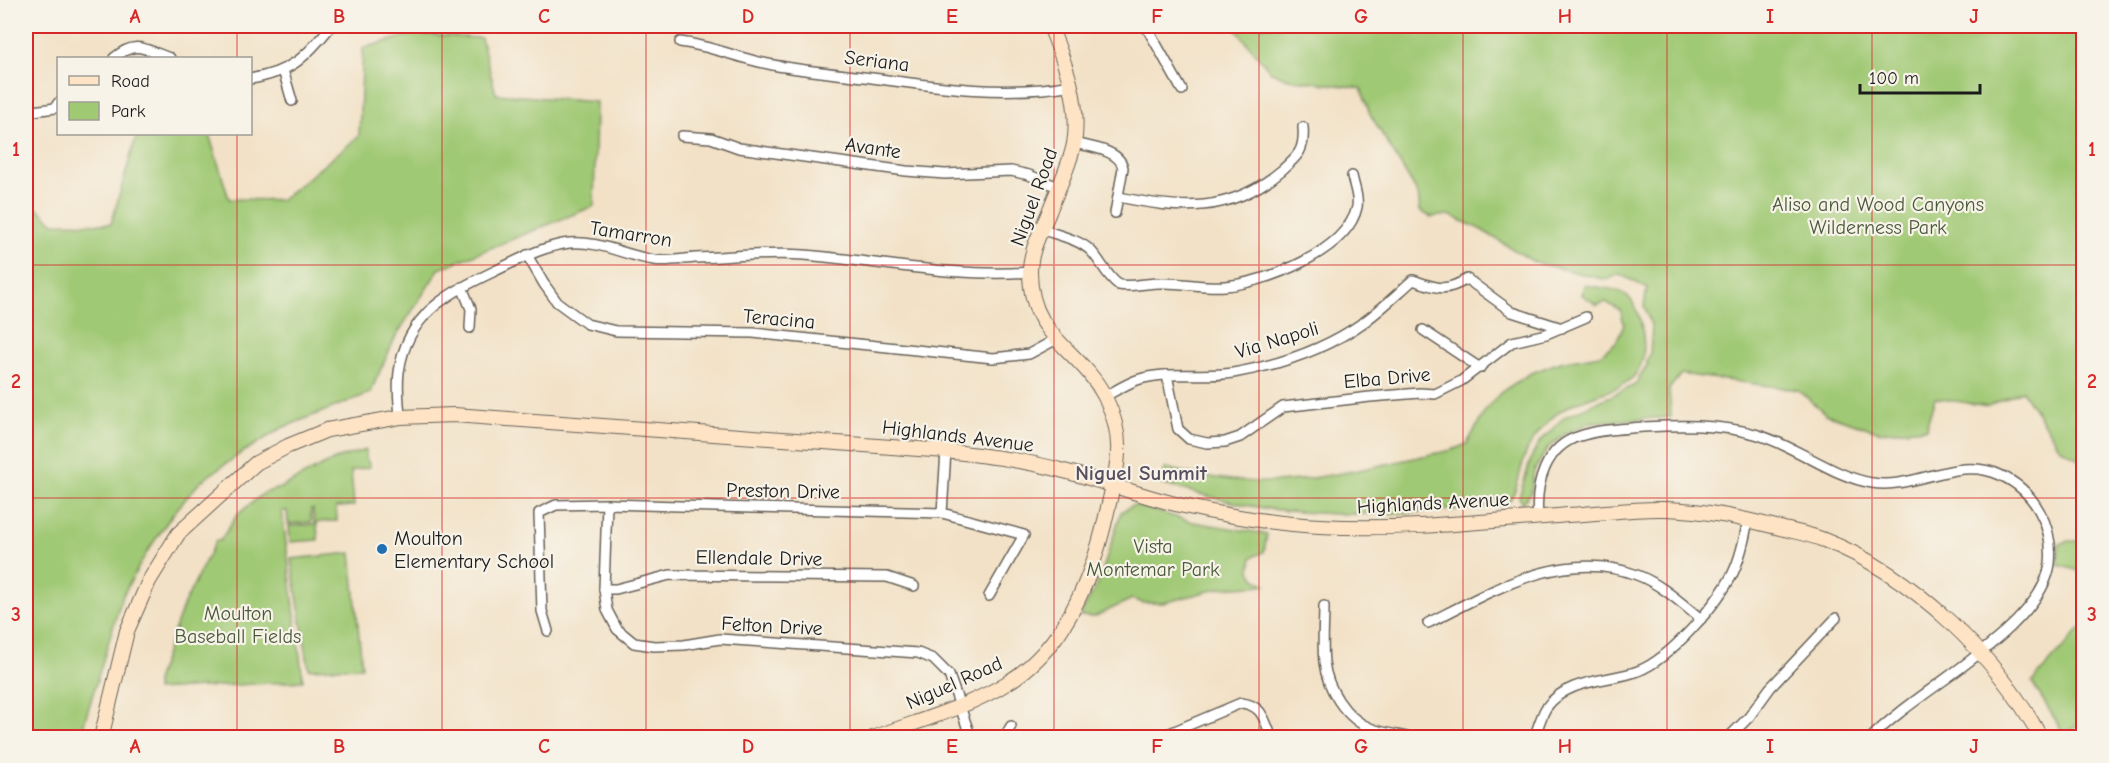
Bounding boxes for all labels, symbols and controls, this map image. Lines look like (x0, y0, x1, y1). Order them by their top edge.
text: A (129, 5, 141, 28)
text: B (333, 5, 345, 28)
text: C (538, 5, 550, 28)
text: D (742, 5, 754, 28)
text: E (946, 5, 958, 28)
text: F (1151, 5, 1163, 28)
text: G (1354, 5, 1368, 28)
text: H (1558, 5, 1572, 28)
text: I (1766, 5, 1774, 28)
text: J (1969, 5, 1979, 28)
street label: Seriana (843, 46, 911, 76)
legend (57, 57, 252, 135)
scale bar (1860, 57, 1980, 95)
text: 100 m (1869, 68, 1919, 89)
text: Road (111, 71, 150, 92)
text: Park (111, 101, 146, 122)
street label: Avante (844, 133, 902, 163)
text: 1 (12, 138, 20, 161)
text: 1 (2088, 138, 2096, 161)
street label: Niguel Road (1006, 145, 1062, 249)
park label: Aliso and Wood Canyons Wilderness Park (1772, 193, 1984, 239)
street label: Tamarron (588, 216, 674, 252)
street label: Teracina (742, 304, 816, 334)
street label: Via Napoli (1233, 316, 1321, 364)
street label: Elba Drive (1343, 363, 1431, 393)
text: 2 (11, 370, 21, 393)
text: 2 (2087, 370, 2097, 393)
street label: Highlands Avenue (881, 415, 1035, 457)
district label: Niguel Summit (1075, 461, 1208, 485)
street label: Preston Drive (726, 479, 840, 503)
street label: Highlands Avenue (1356, 488, 1510, 518)
place label: Moulton Elementary School (394, 527, 554, 573)
park label: Vista Montemar Park (1086, 535, 1220, 581)
marker: Moulton Elementary School (375, 542, 389, 556)
street label: Ellendale Drive (695, 545, 823, 571)
park label: Moulton Baseball Fields (175, 602, 301, 648)
text: 3 (11, 603, 21, 626)
text: 3 (2087, 603, 2097, 626)
street label: Felton Drive (721, 612, 823, 640)
street label: Niguel Road (902, 652, 1006, 714)
text: A (129, 735, 141, 758)
text: B (333, 735, 345, 758)
text: C (538, 735, 550, 758)
text: D (742, 735, 754, 758)
text: E (946, 735, 958, 758)
text: F (1151, 735, 1163, 758)
text: G (1354, 735, 1368, 758)
text: H (1558, 735, 1572, 758)
text: I (1766, 735, 1774, 758)
text: J (1969, 735, 1979, 758)

